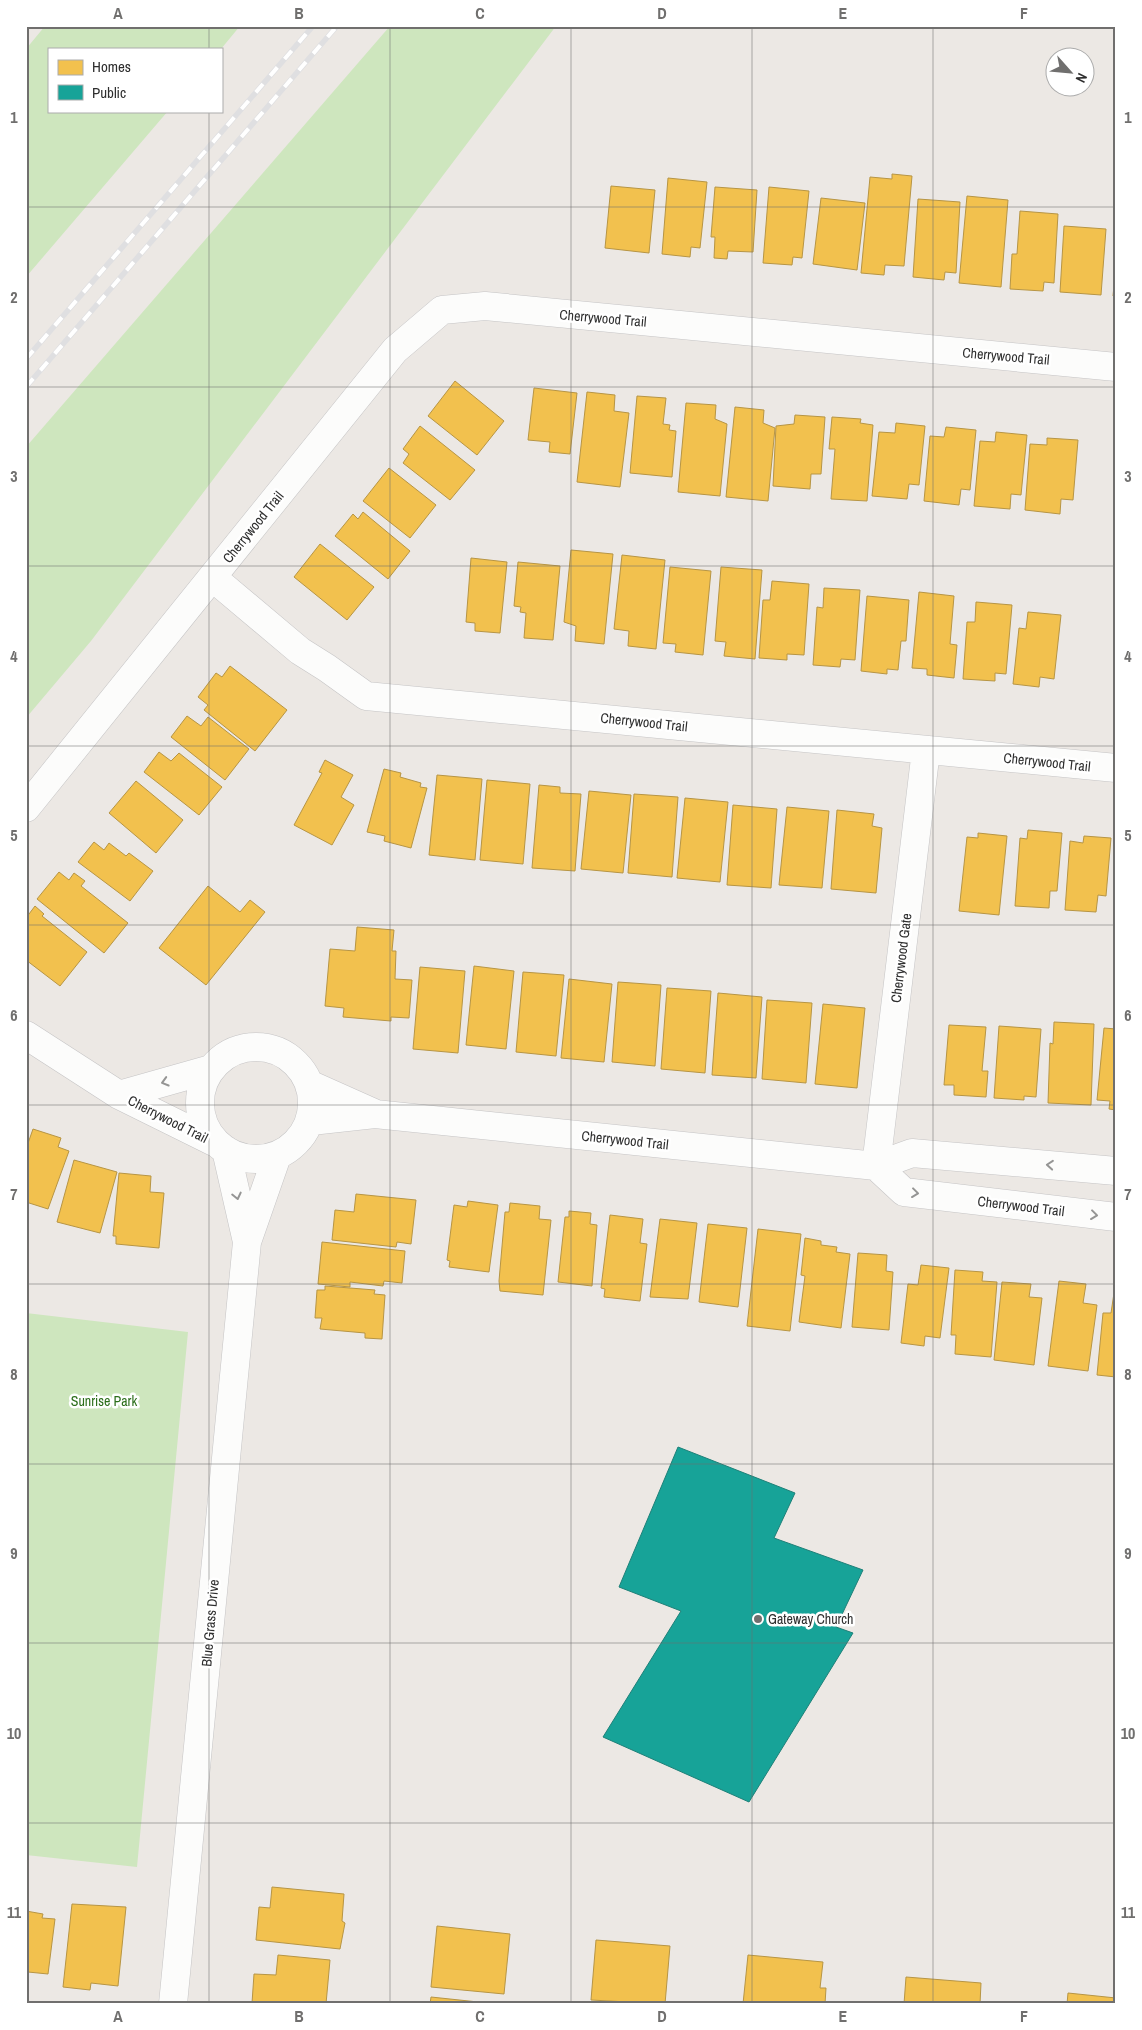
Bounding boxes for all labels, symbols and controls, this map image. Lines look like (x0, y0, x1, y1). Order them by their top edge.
text: A (113, 2, 123, 24)
text: B (294, 2, 304, 24)
text: C (475, 2, 485, 24)
text: D (657, 2, 667, 24)
text: E (839, 2, 848, 24)
text: F (1020, 2, 1028, 24)
legend (48, 48, 222, 112)
north arrow (1044, 48, 1094, 98)
text: Homes (92, 56, 131, 77)
text: N (1072, 70, 1091, 86)
text: Public (92, 82, 126, 103)
text: 1 (10, 106, 18, 128)
text: 1 (1124, 106, 1132, 128)
text: 2 (10, 286, 18, 308)
text: 2 (1124, 286, 1132, 308)
street label: Cherrywood Trail (559, 305, 647, 331)
street label: Cherrywood Trail (962, 343, 1050, 369)
text: 3 (10, 465, 18, 487)
text: 3 (1124, 465, 1132, 487)
street label: Cherrywood Trail (218, 487, 288, 567)
text: 4 (10, 645, 18, 667)
text: 4 (1124, 645, 1132, 667)
street label: Cherrywood Trail (600, 708, 688, 736)
street label: Cherrywood Trail (1003, 748, 1091, 776)
text: 5 (10, 824, 18, 846)
text: 5 (1124, 824, 1132, 846)
street label: Cherrywood Gate (887, 912, 915, 1004)
text: 6 (10, 1004, 18, 1026)
text: 6 (1124, 1004, 1132, 1026)
one-way arrow (161, 1076, 170, 1086)
street label: Cherrywood Trail (125, 1091, 211, 1147)
street label: Cherrywood Trail (581, 1126, 669, 1154)
one-way arrow (1045, 1160, 1053, 1171)
text: 7 (10, 1183, 18, 1205)
text: 7 (1124, 1183, 1132, 1205)
one-way arrow (911, 1187, 919, 1198)
one-way arrow (231, 1192, 242, 1201)
street label: Cherrywood Trail (977, 1192, 1065, 1220)
one-way arrow (1090, 1209, 1098, 1220)
text: 8 (10, 1363, 18, 1385)
text: 8 (1124, 1363, 1132, 1385)
park label: Sunrise Park (71, 1392, 137, 1410)
text: 9 (10, 1542, 18, 1564)
text: 9 (1124, 1542, 1132, 1564)
street label: Blue Grass Drive (197, 1579, 223, 1667)
place label: Gateway Church (768, 1610, 854, 1628)
marker: Gateway Church (752, 1613, 764, 1625)
text: 10 (7, 1722, 21, 1744)
text: 10 (1121, 1722, 1135, 1744)
text: 11 (7, 1901, 22, 1923)
text: 11 (1121, 1901, 1136, 1923)
text: A (113, 2005, 123, 2027)
text: B (294, 2005, 304, 2027)
text: C (475, 2005, 485, 2027)
text: D (657, 2005, 667, 2027)
text: E (839, 2005, 848, 2027)
text: F (1020, 2005, 1028, 2027)

